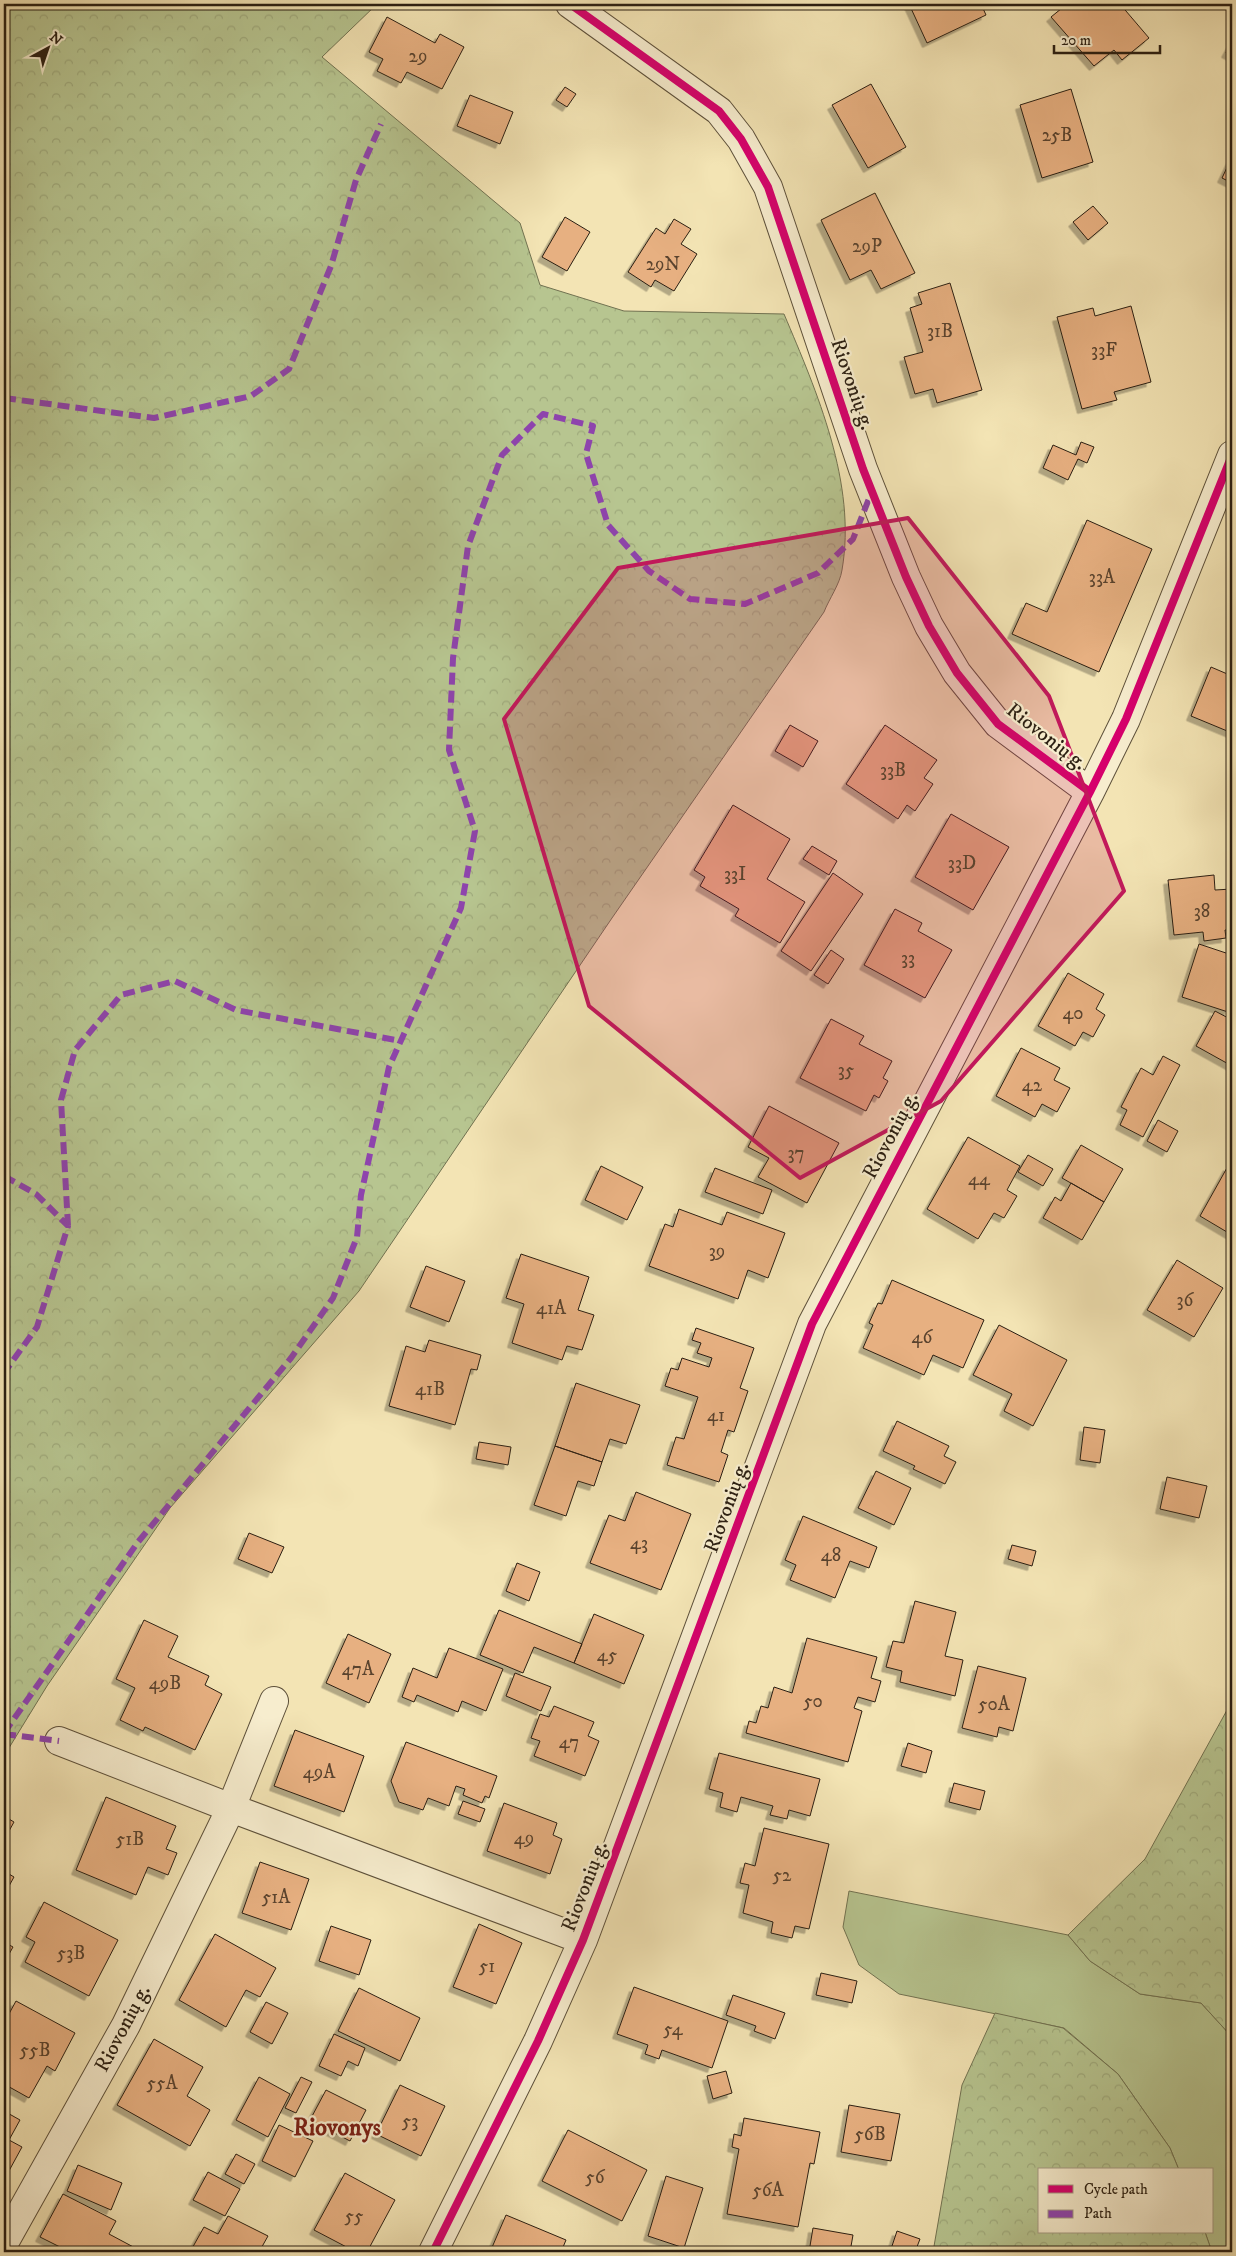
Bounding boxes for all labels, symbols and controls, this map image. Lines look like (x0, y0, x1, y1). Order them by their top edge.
north arrow (22, 22, 72, 72)
scale bar (1054, 22, 1160, 54)
text: N (46, 28, 66, 50)
text: 20 m (1061, 31, 1091, 50)
house number: 29 (409, 45, 427, 68)
house number: 25B (1042, 124, 1072, 147)
house number: 29P (852, 235, 882, 258)
house number: 29N (646, 253, 680, 276)
house number: 31B (927, 320, 953, 343)
street label: Riovonių g. (824, 335, 880, 434)
house number: 33F (1091, 339, 1117, 362)
house number: 33A (1089, 566, 1116, 589)
street label: Riovonių g. (1001, 697, 1092, 776)
house number: 33B (880, 759, 906, 782)
house number: 33D (948, 852, 976, 875)
house number: 33I (724, 863, 746, 886)
house number: 38 (1194, 900, 1210, 923)
house number: 33 (901, 947, 915, 970)
house number: 40 (1062, 1002, 1084, 1025)
house number: 35 (838, 1059, 855, 1082)
house number: 42 (1022, 1074, 1043, 1097)
street label: Riovonių g. (857, 1087, 925, 1184)
house number: 37 (787, 1142, 805, 1165)
house number: 44 (968, 1168, 991, 1191)
house number: 39 (709, 1240, 725, 1263)
house number: 36 (1177, 1289, 1195, 1312)
house number: 41A (536, 1297, 567, 1320)
house number: 46 (912, 1326, 934, 1349)
house number: 41B (415, 1378, 445, 1401)
house number: 41 (707, 1404, 725, 1427)
street label: Riovonių g. (698, 1458, 755, 1556)
house number: 43 (630, 1532, 648, 1555)
house number: 48 (821, 1544, 841, 1567)
house number: 45 (597, 1644, 618, 1667)
house number: 47A (342, 1658, 375, 1681)
house number: 49B (149, 1672, 181, 1695)
house number: 50 (803, 1690, 823, 1713)
house number: 50A (978, 1693, 1011, 1716)
house number: 47 (559, 1731, 579, 1754)
house number: 49A (303, 1761, 336, 1784)
house number: 49 (514, 1827, 534, 1850)
house number: 51B (116, 1828, 144, 1851)
street label: Riovonių g. (556, 1837, 614, 1935)
house number: 52 (773, 1864, 792, 1887)
house number: 51A (262, 1886, 291, 1909)
house number: 53B (57, 1942, 85, 1965)
house number: 51 (479, 1955, 495, 1978)
street label: Riovonių g. (89, 1980, 157, 2077)
house number: 54 (663, 2018, 684, 2041)
house number: 55B (20, 2039, 50, 2062)
house number: 55A (147, 2072, 178, 2095)
house number: 53 (402, 2110, 418, 2133)
district label: Riovonys (293, 2113, 381, 2143)
house number: 56B (854, 2123, 886, 2146)
house number: 56 (585, 2166, 606, 2189)
legend (1038, 2168, 1214, 2234)
house number: 56A (752, 2179, 785, 2202)
text: Cycle path (1084, 2180, 1148, 2199)
text: Path (1084, 2204, 1112, 2223)
house number: 55 (345, 2205, 364, 2228)

